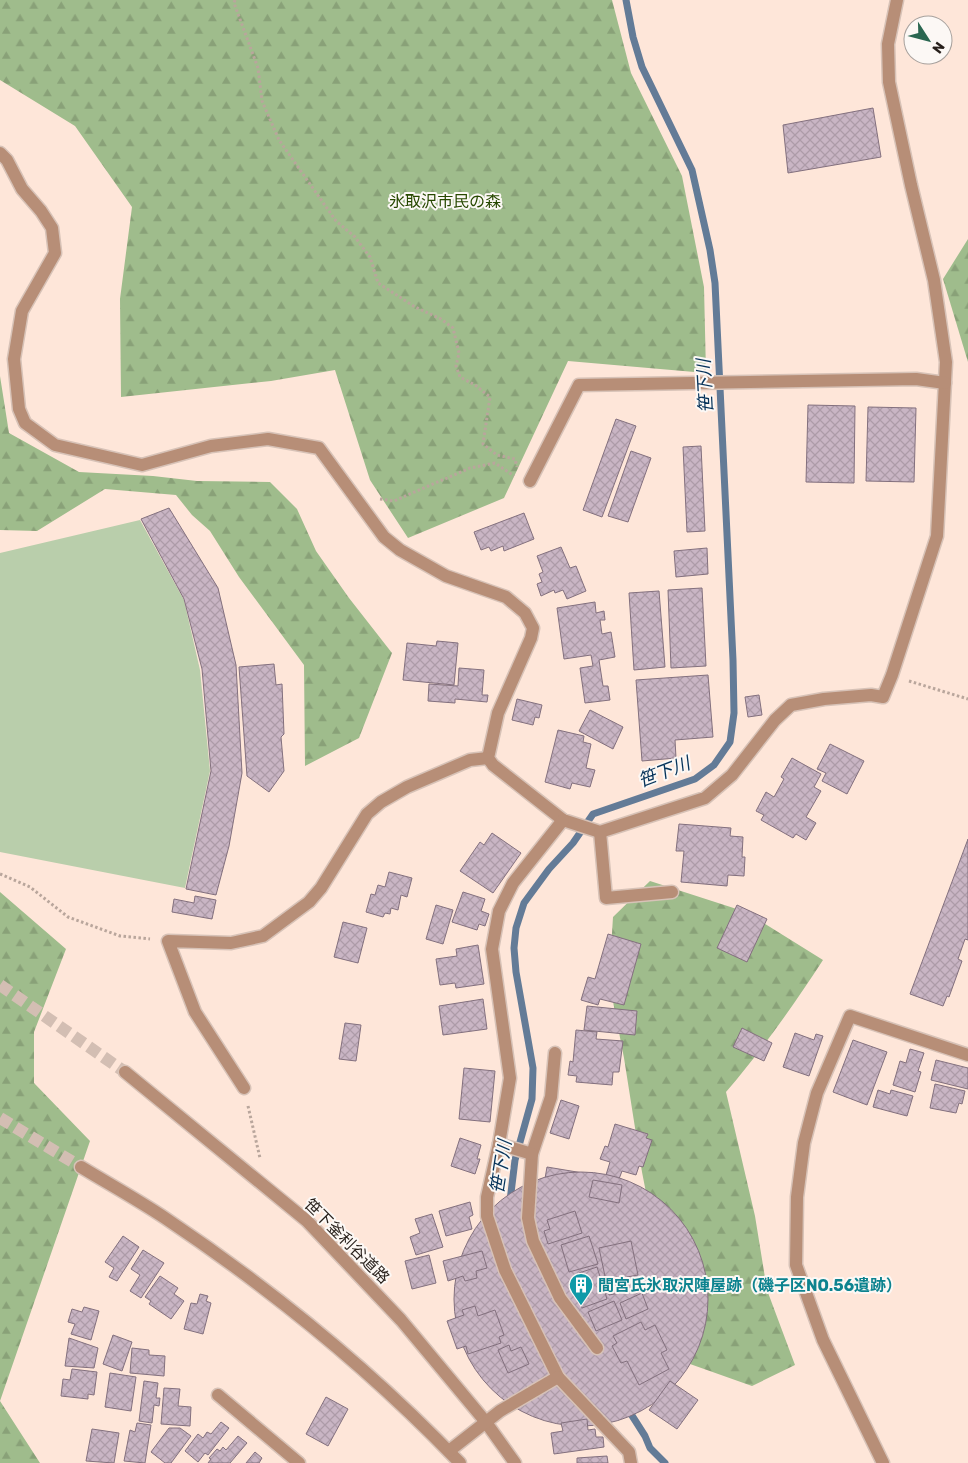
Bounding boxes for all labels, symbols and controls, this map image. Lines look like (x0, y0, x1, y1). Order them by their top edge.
north arrow (903, 15, 953, 65)
text: N (928, 38, 948, 56)
park label: 氷取沢市民の森 (389, 192, 501, 211)
water label: 笹下川 (692, 356, 717, 414)
water label: 笹下川 (635, 751, 695, 792)
water label: 笹下川 (486, 1137, 516, 1195)
street label: 笹下釜利谷道路 (301, 1195, 393, 1287)
building icon: 間宮氏氷取沢陣屋跡（磯子区NO.56遺跡） (568, 1272, 594, 1306)
place label: 間宮氏氷取沢陣屋跡（磯子区NO.56遺跡） (598, 1276, 902, 1295)

